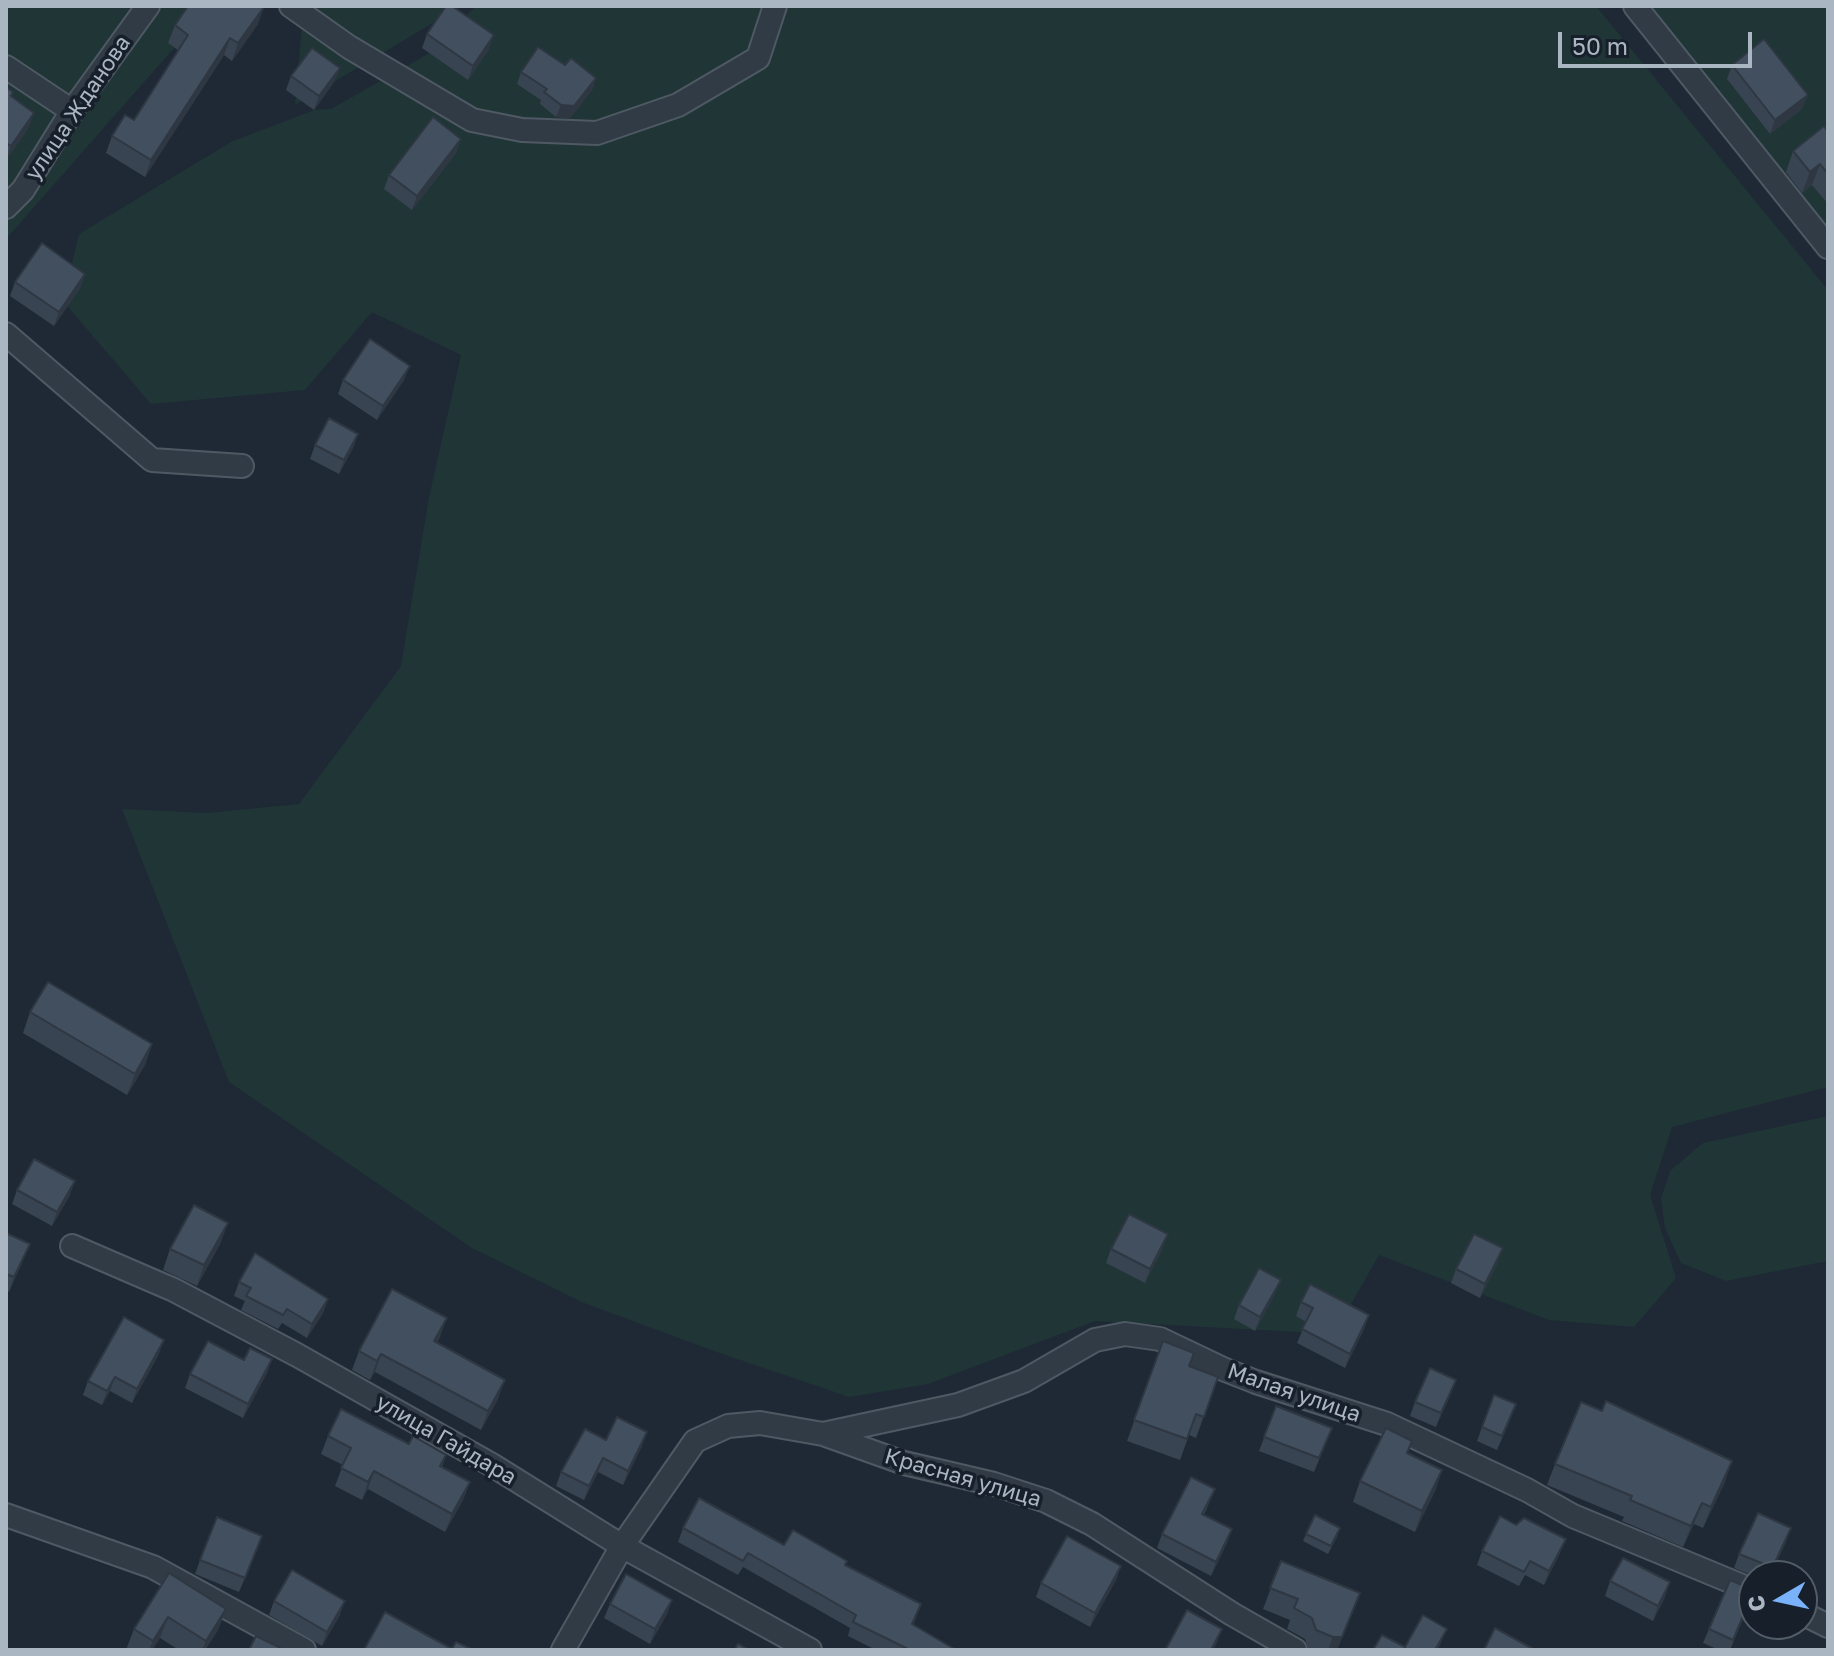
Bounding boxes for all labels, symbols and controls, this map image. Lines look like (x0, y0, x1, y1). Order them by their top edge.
scale bar (1562, 16, 1756, 66)
street label: улица Жданова (20, 31, 136, 185)
text: 50 m (1572, 31, 1628, 60)
street label: Малая улица (1224, 1358, 1364, 1428)
street label: улица Гайдара (371, 1389, 521, 1491)
street label: Красная улица (882, 1443, 1044, 1513)
north arrow (1738, 1560, 1818, 1640)
text: С (1741, 1594, 1770, 1613)

